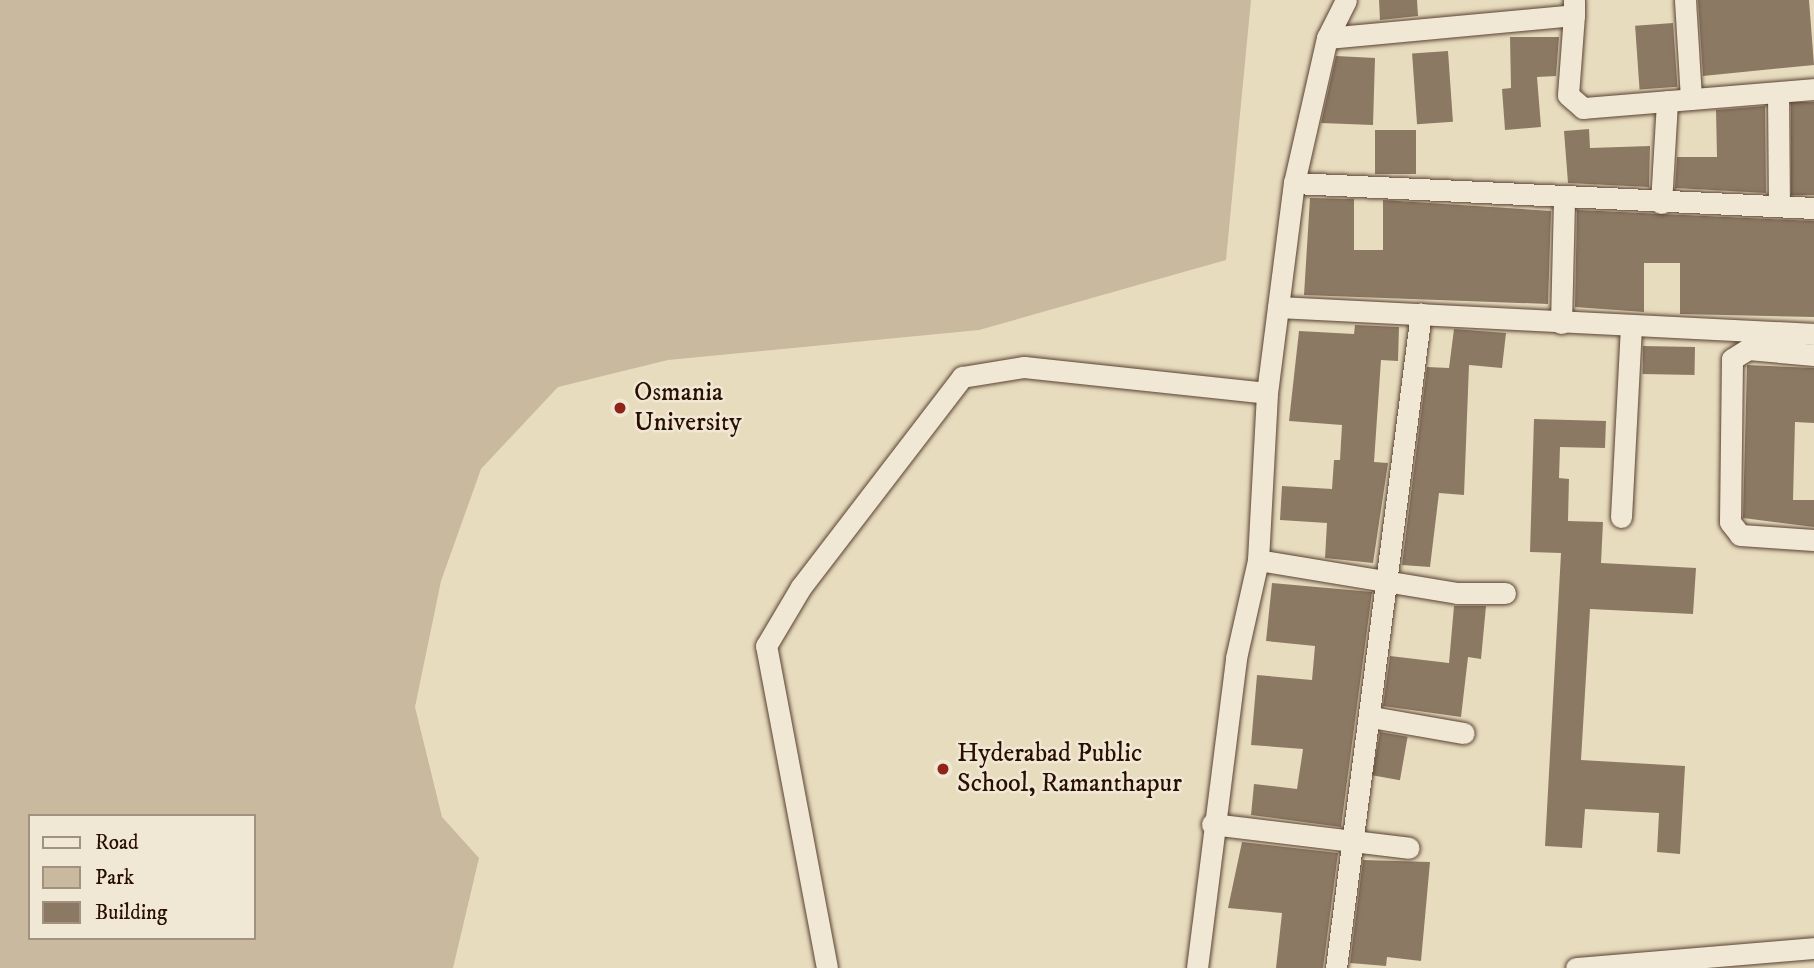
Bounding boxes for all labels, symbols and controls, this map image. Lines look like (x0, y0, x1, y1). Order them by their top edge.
place label: Osmania University (634, 377, 742, 438)
marker: Osmania University (612, 400, 628, 416)
place label: Hyderabad Public School, Ramanthapur (957, 738, 1182, 800)
marker: Hyderabad Public School, Ramanthapur (935, 761, 951, 777)
legend (28, 814, 256, 940)
text: Road (95, 830, 139, 856)
text: Park (95, 865, 134, 891)
text: Building (95, 900, 167, 926)

